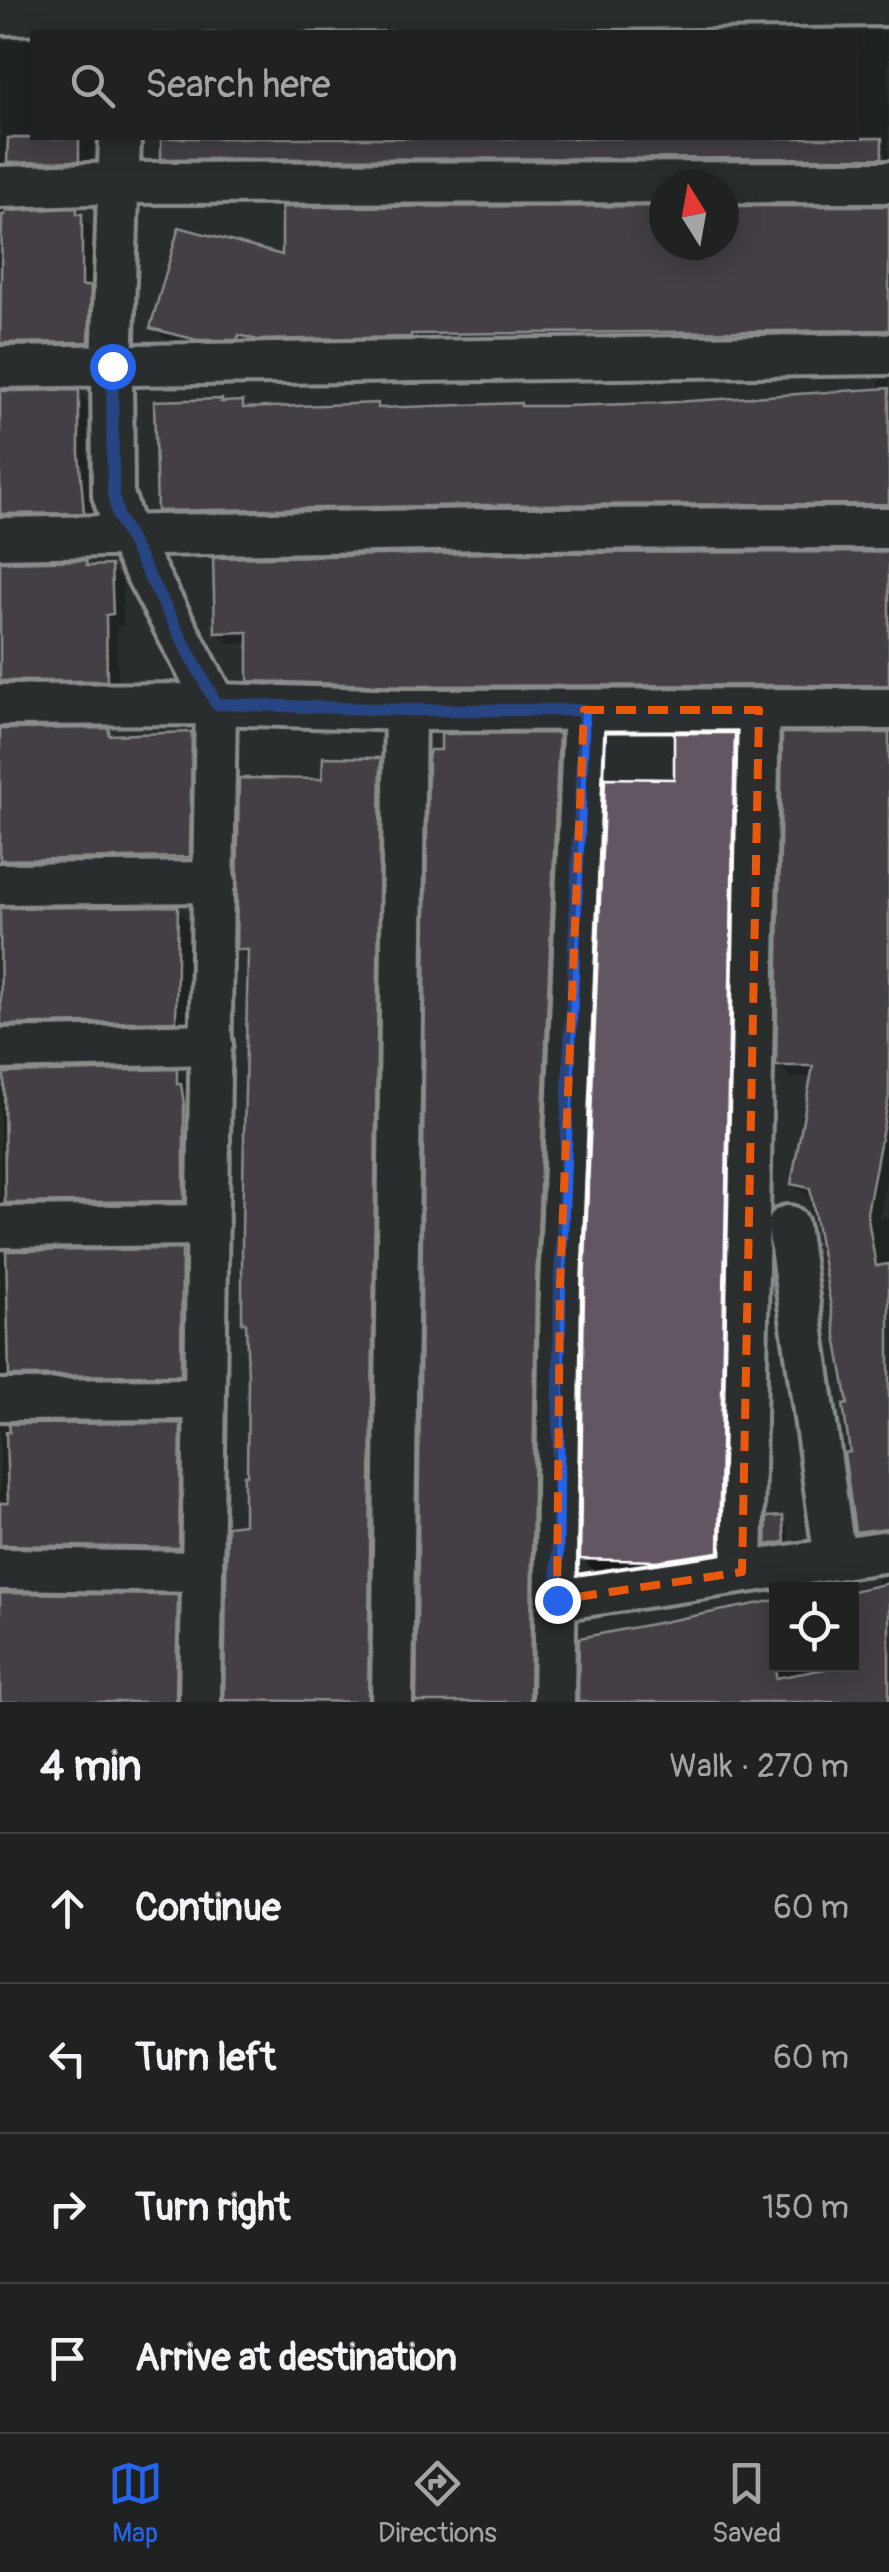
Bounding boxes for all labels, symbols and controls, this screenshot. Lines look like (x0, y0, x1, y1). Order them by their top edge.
search box (30, 30, 859, 140)
icon: search (65, 58, 120, 113)
text: Search here (145, 61, 331, 109)
north arrow (649, 170, 739, 260)
route start (90, 344, 136, 390)
route end (535, 1578, 581, 1624)
map controls (769, 1582, 859, 1672)
button: locate (769, 1582, 859, 1672)
text: 4 min (40, 1741, 142, 1793)
text: Walk · 270 m (670, 1747, 849, 1787)
icon: ahead (40, 1881, 95, 1936)
text: Continue (135, 1884, 281, 1932)
text: 60 m (773, 1888, 849, 1928)
icon: left (40, 2031, 95, 2086)
text: Turn left (135, 2034, 276, 2082)
text: 60 m (773, 2038, 849, 2078)
icon: right (40, 2181, 95, 2236)
text: Turn right (135, 2184, 290, 2232)
text: 150 m (762, 2188, 849, 2228)
icon: arrive (40, 2331, 95, 2386)
text: Arrive at destination (135, 2334, 457, 2382)
tab: Map (108, 2456, 163, 2551)
tab: Directions (378, 2456, 497, 2551)
tab: Saved (712, 2456, 781, 2551)

